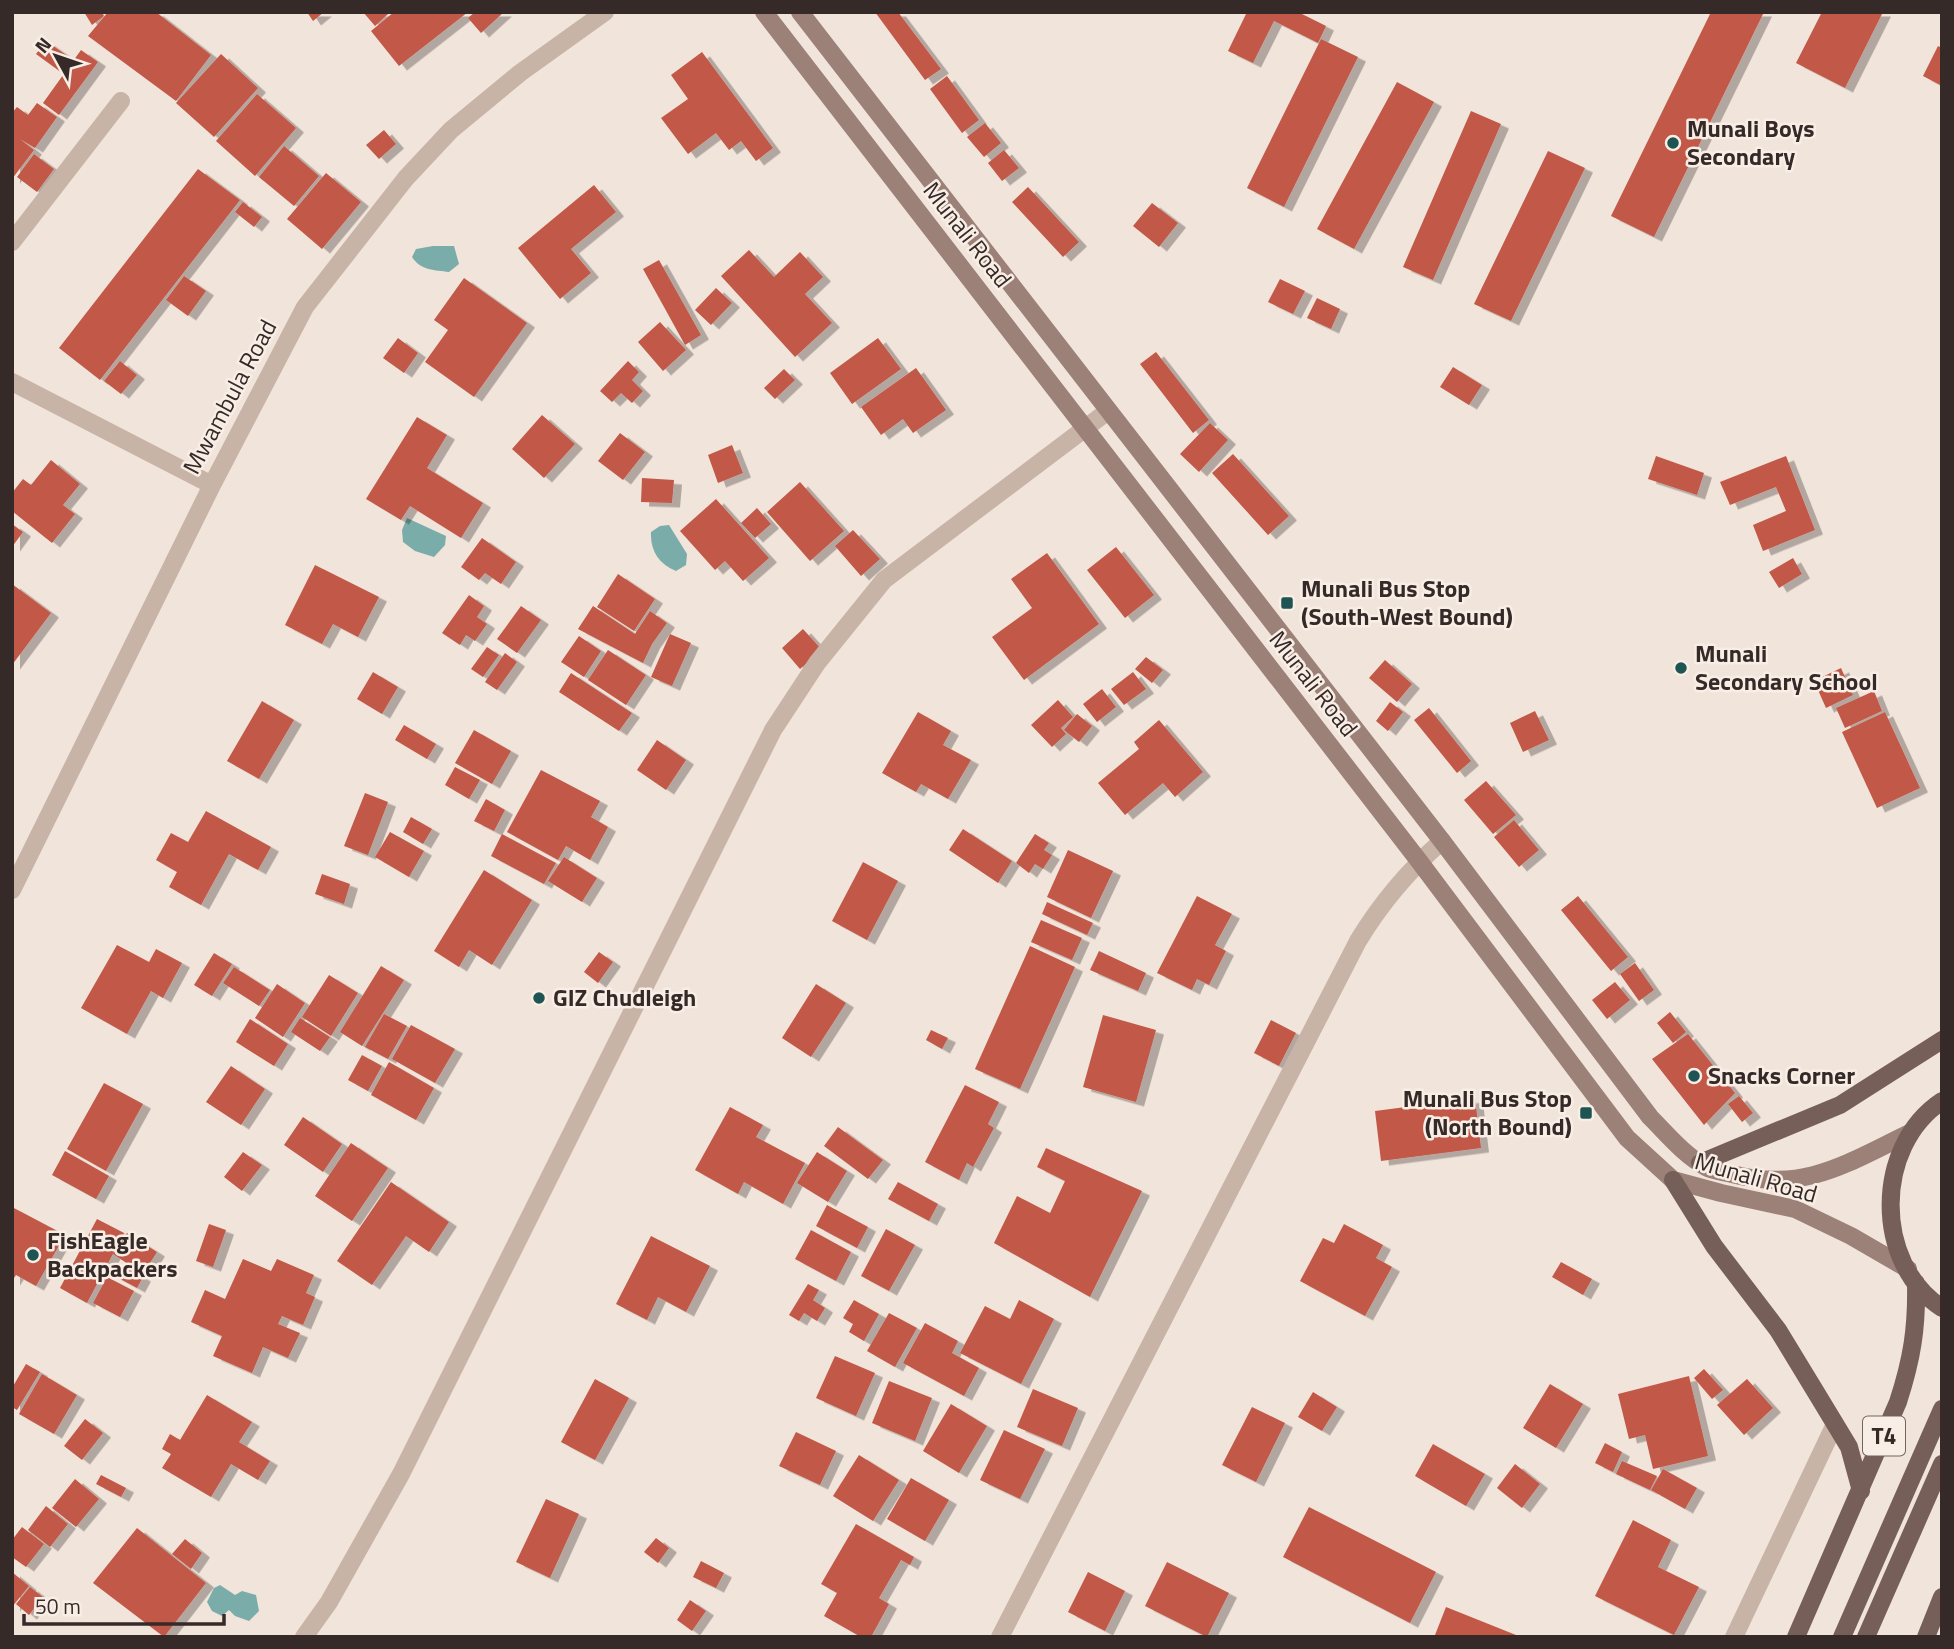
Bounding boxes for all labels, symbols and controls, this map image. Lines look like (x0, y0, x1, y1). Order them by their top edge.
north arrow (21, 21, 91, 91)
text: N (27, 30, 58, 59)
place label: Munali Boys Secondary (1687, 110, 1815, 174)
marker: Munali Boys Secondary (1665, 135, 1681, 151)
street label: Munali Road (915, 174, 1021, 295)
street label: Mwambula Road (173, 313, 285, 480)
place label: Munali Bus Stop (South-West Bound) (1301, 570, 1513, 634)
marker: Munali Bus Stop (South-West Bound) (1279, 595, 1295, 611)
street label: Munali Road (1261, 623, 1367, 744)
place label: Munali Secondary School (1695, 635, 1878, 699)
marker: Munali Secondary School (1673, 660, 1689, 676)
place label: GIZ Chudleigh (553, 979, 696, 1015)
marker: GIZ Chudleigh (531, 990, 547, 1006)
place label: Snacks Corner (1708, 1057, 1855, 1093)
marker: Snacks Corner (1686, 1068, 1702, 1084)
place label: Munali Bus Stop (North Bound) (1403, 1080, 1572, 1144)
marker: Munali Bus Stop (North Bound) (1578, 1105, 1594, 1121)
street label: Munali Road (1691, 1142, 1822, 1212)
place label: FishEagle Backpackers (47, 1222, 178, 1286)
marker: FishEagle Backpackers (25, 1247, 41, 1263)
road number: T4 (1863, 1416, 1905, 1456)
scale bar (24, 1582, 224, 1626)
text: 50 m (35, 1590, 81, 1622)

